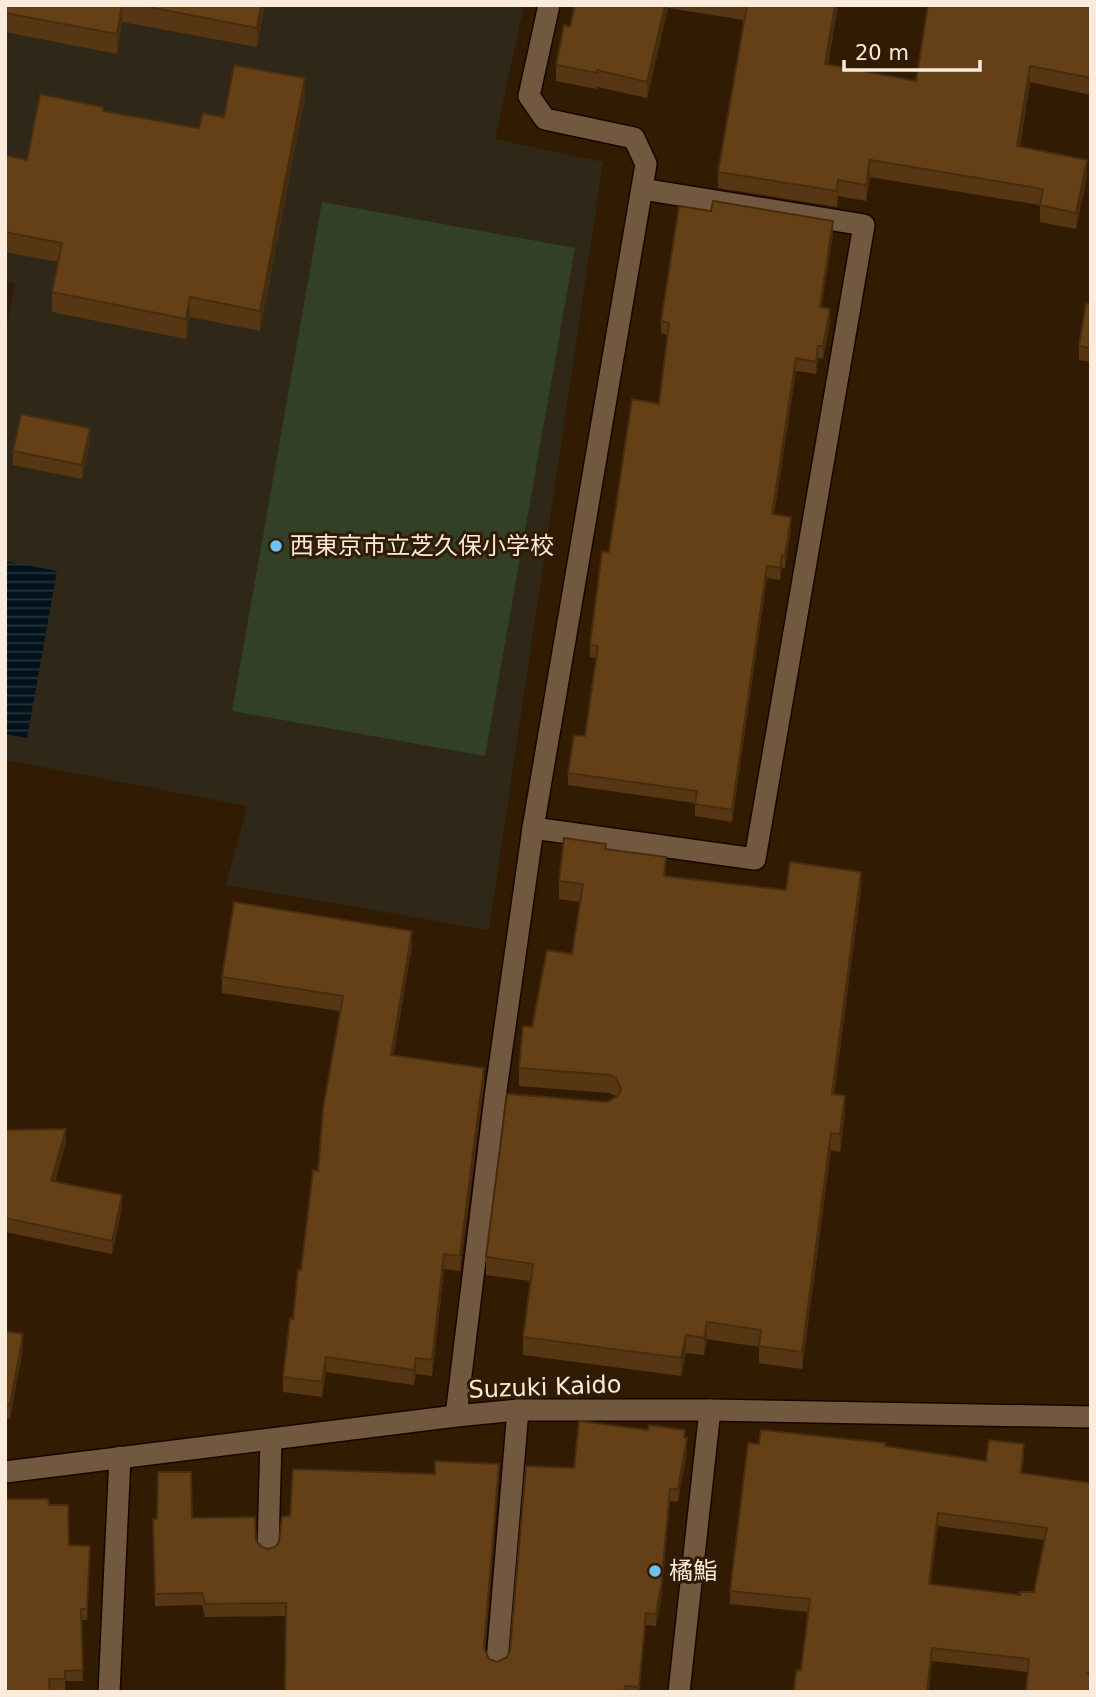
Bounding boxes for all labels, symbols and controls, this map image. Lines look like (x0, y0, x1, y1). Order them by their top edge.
scale bar (844, 28, 981, 72)
text: 20 m (855, 41, 909, 65)
place label: 西東京市立芝久保小学校 (290, 532, 554, 560)
marker: 西東京市立芝久保小学校 (268, 538, 284, 554)
street label: Suzuki Kaido (468, 1370, 622, 1404)
place label: 橘鮨 (669, 1557, 717, 1585)
marker: 橘鮨 (647, 1563, 663, 1579)

